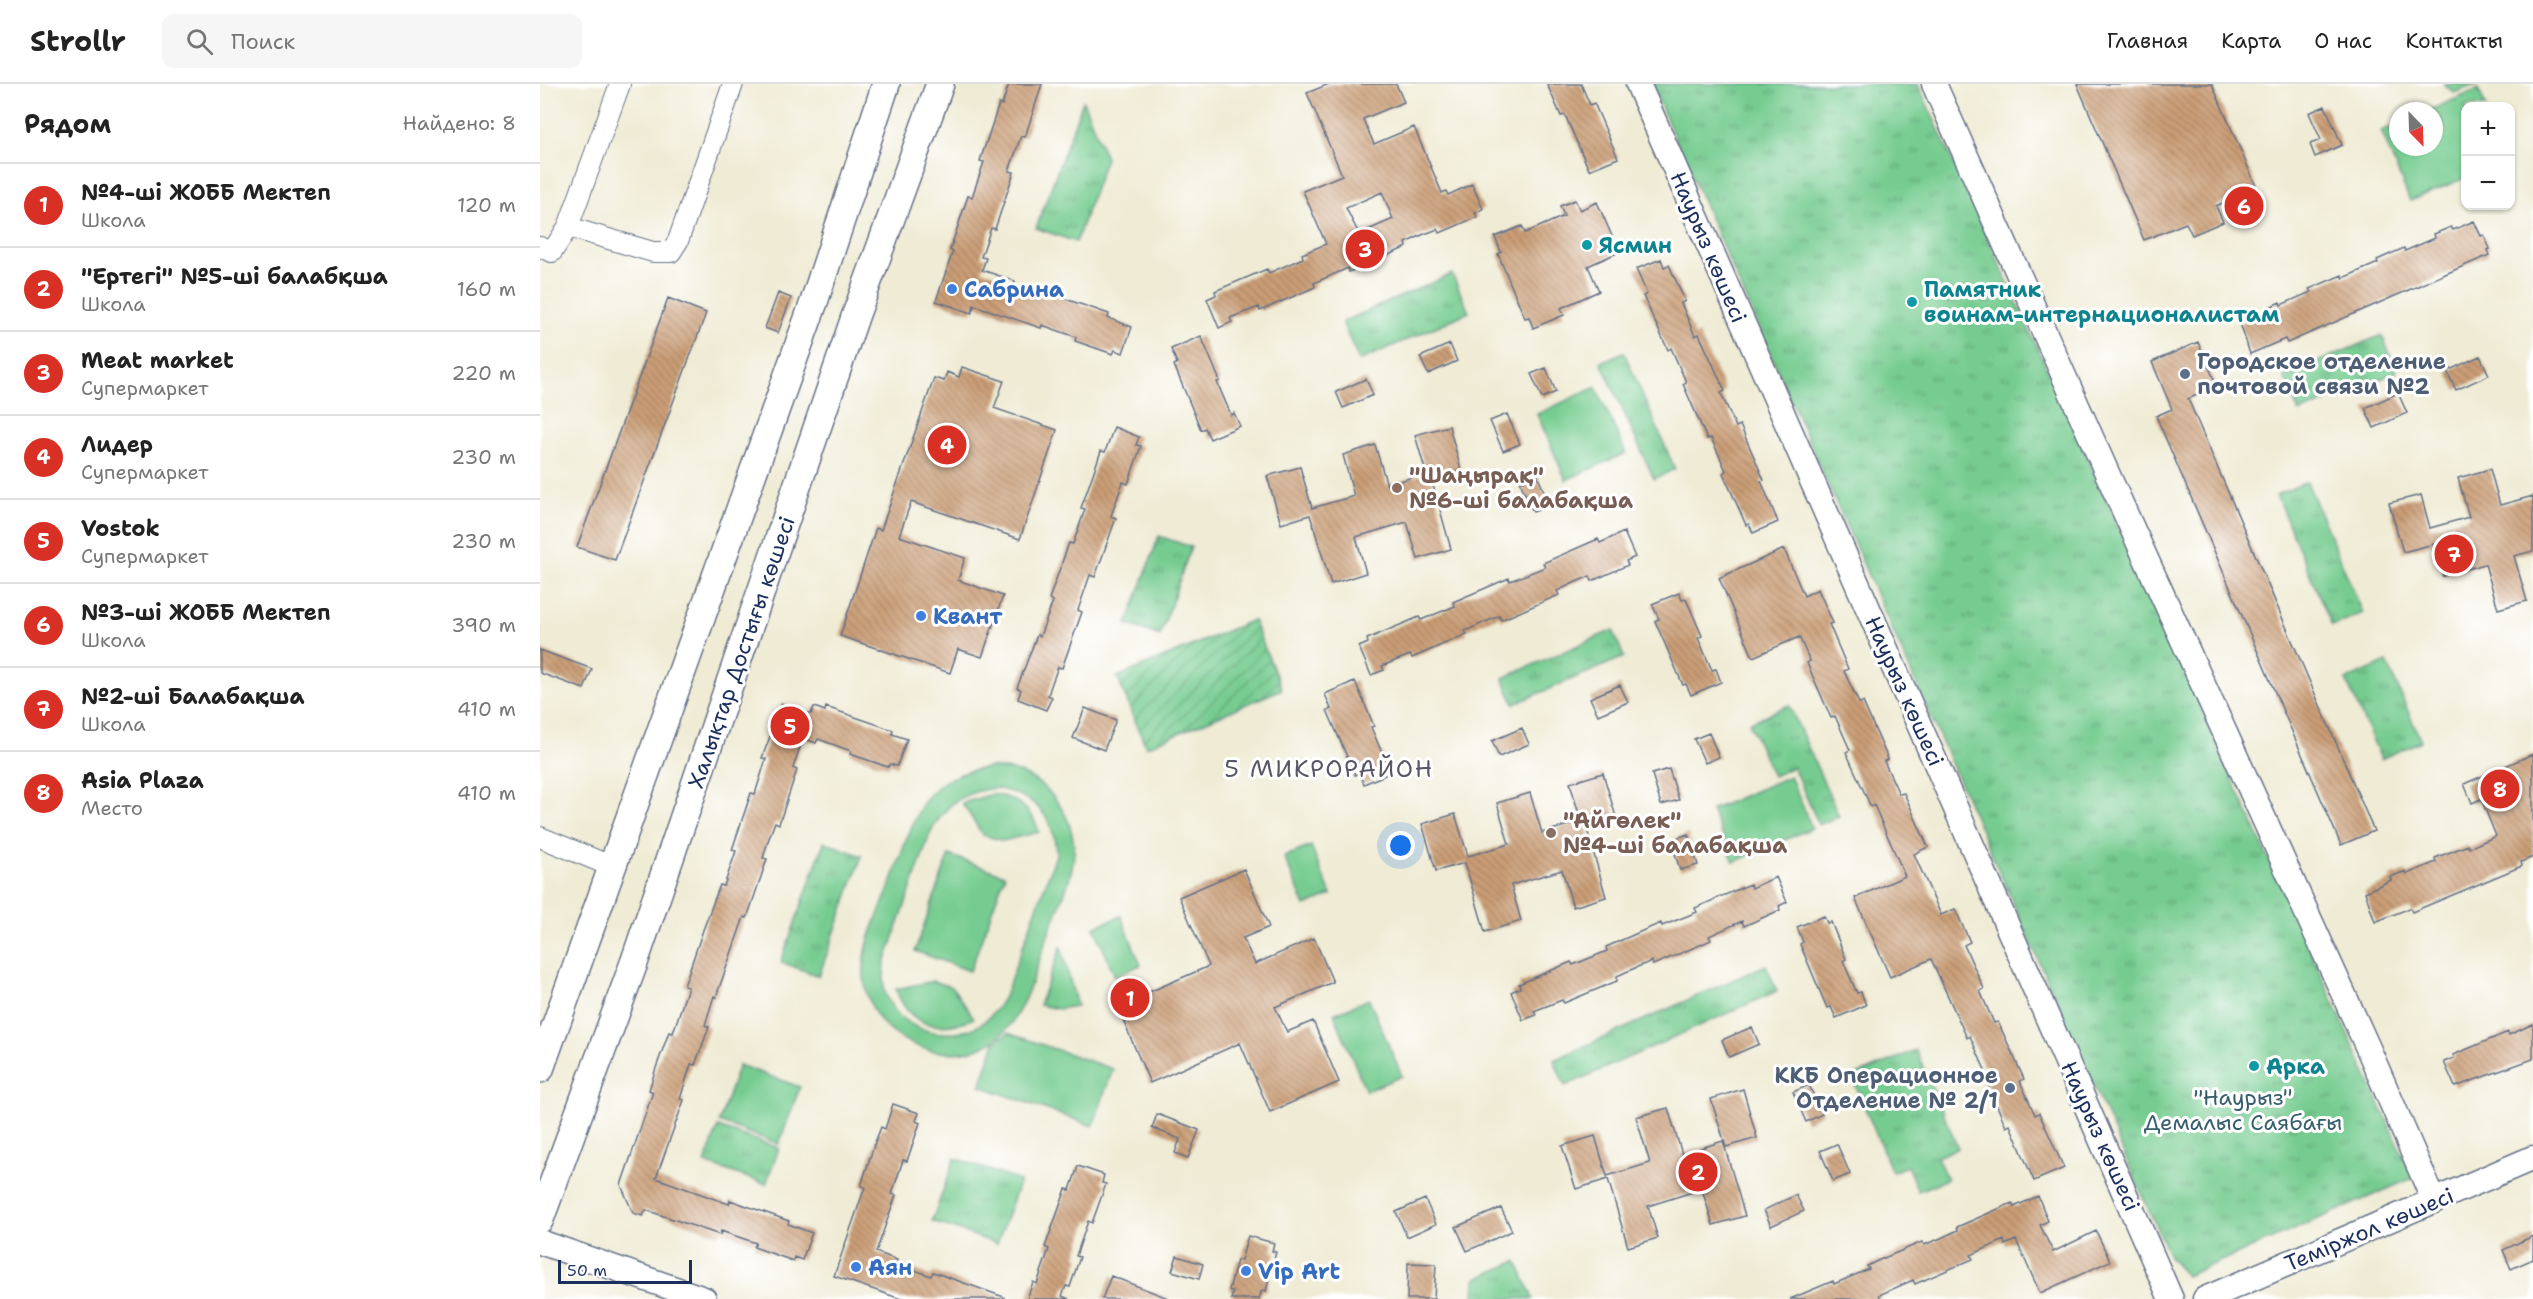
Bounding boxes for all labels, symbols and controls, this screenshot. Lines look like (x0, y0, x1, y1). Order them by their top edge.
search box (162, 14, 582, 68)
text: Strollr (30, 22, 126, 60)
icon: search (183, 25, 216, 58)
text: Поиск (231, 27, 295, 56)
text: Главная (2107, 27, 2188, 55)
text: Карта (2221, 27, 2281, 55)
text: О нас (2314, 27, 2372, 55)
text: Контакты (2405, 27, 2503, 55)
north arrow (2389, 102, 2443, 156)
map controls (2461, 102, 2515, 210)
button: + (2461, 102, 2515, 156)
text: Рядом (24, 106, 111, 141)
text: Найдено: 8 (403, 110, 516, 136)
button: − (2461, 156, 2515, 210)
street label: Наурыз көшесі (1664, 167, 1753, 327)
text: №4-ші ЖОББ Мектеп (81, 178, 331, 207)
pin: 6 (2224, 184, 2264, 228)
text: 1 (39, 192, 48, 218)
text: 120 m (457, 192, 516, 218)
text: Школа (81, 207, 146, 233)
pin: 3 (1346, 226, 1384, 272)
place label: Ясмин (1599, 231, 1672, 260)
marker: Ясмин (1580, 238, 1594, 252)
text: "Ертегі" №5-ші балабқша (81, 262, 388, 291)
place label: Сабрина (964, 275, 1064, 304)
place label: Памятник воинам-интернационалистам (1924, 275, 2279, 329)
text: 2 (37, 276, 51, 302)
text: 160 m (457, 276, 516, 302)
marker: Сабрина (945, 282, 959, 296)
text: Школа (81, 291, 146, 317)
marker: Памятник воинам-интернационалистам (1905, 295, 1919, 309)
text: Meat market (81, 346, 234, 375)
place label: Городское отделение почтовой связи №2 (2197, 347, 2446, 401)
text: 3 (37, 360, 51, 386)
text: 220 m (452, 360, 516, 386)
marker: Городское отделение почтовой связи №2 (2178, 367, 2192, 381)
text: Супермаркет (81, 375, 208, 401)
pin: 4 (928, 422, 966, 468)
text: Лидер (81, 430, 153, 459)
text: 4 (37, 444, 51, 470)
text: 230 m (451, 444, 516, 470)
text: Супермаркет (81, 459, 208, 485)
place label: "Шаңырақ" №6-ші балабақша (1409, 461, 1633, 515)
marker: "Шаңырақ" №6-ші балабақша (1390, 481, 1404, 495)
street label: Халықтар Достығы көшесі (681, 512, 802, 792)
text: Vostok (81, 514, 160, 543)
text: 5 (37, 528, 50, 554)
text: 230 m (451, 528, 516, 554)
pin: 7 (2434, 532, 2474, 576)
text: Супермаркет (81, 543, 208, 569)
text: №3-ші ЖОББ Мектеп (81, 598, 331, 627)
place label: Квант (933, 602, 1003, 631)
marker: Квант (914, 609, 928, 623)
text: 6 (37, 612, 51, 638)
text: 390 m (451, 612, 516, 638)
street label: Наурыз көшесі (1858, 612, 1951, 771)
text: Школа (81, 627, 146, 653)
text: №2-ші Балабақша (81, 682, 305, 711)
text: 7 (37, 696, 51, 722)
text: 410 m (457, 696, 516, 722)
pin: 5 (770, 704, 810, 748)
text: Школа (81, 711, 146, 737)
district label: 5 МИКРОРАЙОН (1224, 753, 1434, 785)
text: Asia Plaza (81, 766, 204, 795)
pin: 8 (2480, 766, 2520, 812)
text: 8 (37, 780, 51, 806)
text: 410 m (457, 780, 516, 806)
text: Место (81, 795, 143, 821)
place label: "Айгөлек" №4-ші балабақша (1563, 806, 1787, 860)
marker: "Айгөлек" №4-ші балабақша (1544, 826, 1558, 840)
your location (1386, 831, 1415, 860)
pin: 1 (1110, 976, 1150, 1020)
place label: Арка (2266, 1052, 2325, 1081)
street label: Наурыз көшесі (2054, 1057, 2147, 1216)
marker: Арка (2247, 1059, 2261, 1073)
place label: ККБ Операционное Отделение № 2/1 (1774, 1061, 1998, 1115)
marker: ККБ Операционное Отделение № 2/1 (2003, 1081, 2017, 1095)
park label: "Наурыз" Демалыс Саябағы (2144, 1083, 2342, 1137)
pin: 2 (1678, 1150, 1718, 1194)
street label: Теміржол көшесі (2280, 1181, 2458, 1278)
place label: Аян (868, 1253, 912, 1282)
scale bar (558, 1257, 692, 1284)
place label: Vip Art (1258, 1257, 1341, 1286)
text: 50 m (567, 1260, 607, 1281)
marker: Аян (849, 1260, 863, 1274)
marker: Vip Art (1239, 1264, 1253, 1278)

